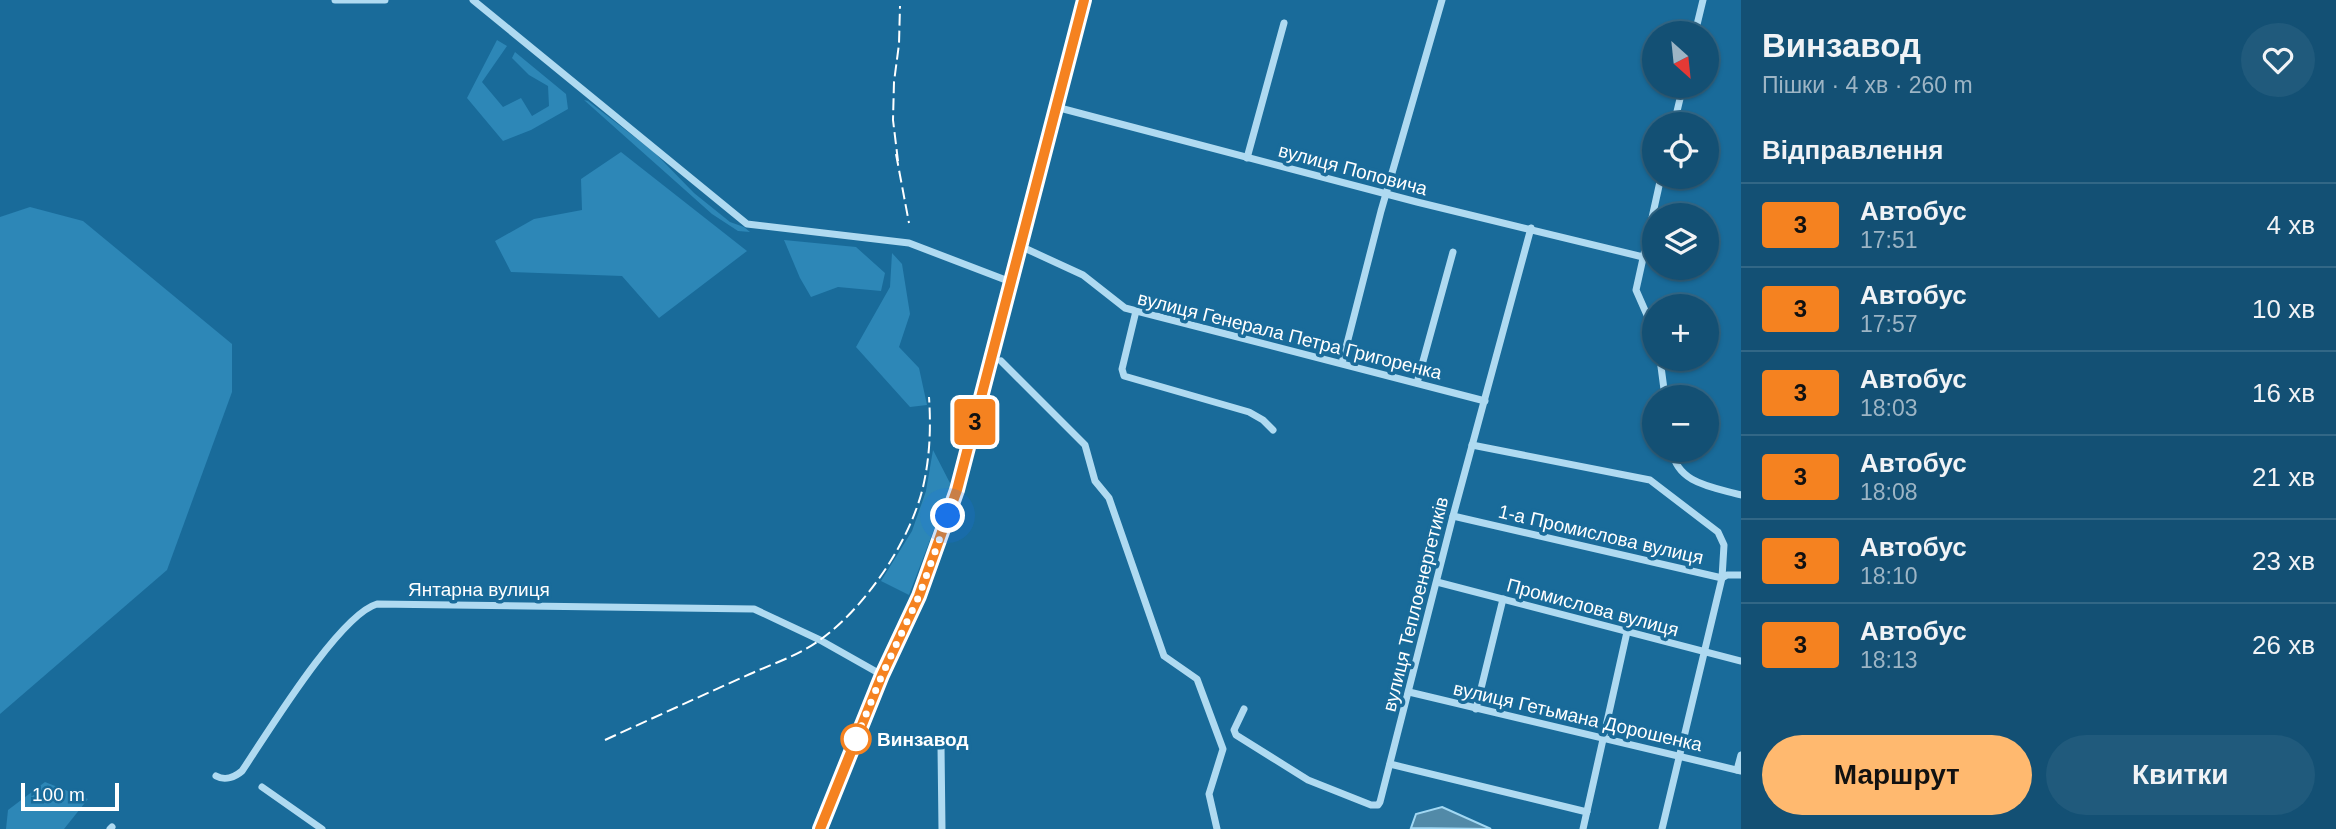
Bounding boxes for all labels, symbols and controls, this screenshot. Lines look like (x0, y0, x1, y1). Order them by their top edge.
north arrow (1642, 21, 1718, 98)
map controls (1642, 21, 1719, 462)
button: heart (2241, 23, 2315, 97)
text: Винзавод (1762, 27, 1921, 64)
text: Пішки · 4 хв · 260 m (1762, 72, 1973, 98)
button: locate (1642, 112, 1719, 189)
text: Відправлення (1762, 135, 1943, 165)
street label: вулиця Поповича (1276, 140, 1430, 200)
text: Автобус (1860, 196, 1967, 226)
button: layers (1642, 203, 1719, 280)
text: 4 хв (2267, 210, 2315, 240)
text: 3 (1794, 211, 1807, 238)
text: 17:51 (1860, 227, 1918, 253)
text: Автобус (1860, 280, 1967, 310)
street label: вулиця Генерала Петра Григоренка (1136, 287, 1445, 384)
button: + (1642, 294, 1719, 371)
text: 10 хв (2252, 294, 2315, 324)
text: 3 (1794, 295, 1807, 322)
text: 17:57 (1860, 311, 1918, 337)
text: Автобус (1860, 364, 1967, 394)
text: 16 хв (2252, 378, 2315, 408)
text: 3 (1794, 379, 1807, 406)
button: − (1642, 385, 1719, 462)
text: 18:03 (1860, 395, 1918, 421)
line badge: 3 (952, 399, 998, 445)
text: 3 (968, 408, 982, 435)
text: Автобус (1860, 448, 1967, 478)
text: 21 хв (2252, 462, 2315, 492)
text: 3 (1794, 463, 1807, 490)
text: 18:08 (1860, 479, 1918, 505)
street label: вулиця Теплоенергетиків (1379, 494, 1452, 714)
your location (930, 498, 965, 533)
street label: 1-а Промислова вулиця (1496, 501, 1706, 568)
text: Автобус (1860, 532, 1967, 562)
text: 23 хв (2252, 546, 2315, 576)
text: 3 (1794, 547, 1807, 574)
text: 18:10 (1860, 563, 1918, 589)
street label: Промислова вулиця (1505, 574, 1681, 641)
street label: Янтарна вулиця (408, 579, 550, 600)
text: Автобус (1860, 616, 1967, 646)
text: 26 хв (2252, 630, 2315, 660)
text: 3 (1794, 631, 1807, 658)
text: 18:13 (1860, 647, 1918, 673)
street label: вулиця Гетьмана Дорошенка (1451, 678, 1705, 755)
marker: Винзавод (841, 724, 871, 754)
place label: Винзавод (877, 729, 968, 750)
button: Маршрут (1762, 735, 2032, 815)
button: Квитки (2046, 735, 2315, 815)
scale bar (21, 780, 119, 812)
text: 100 m (32, 784, 85, 805)

